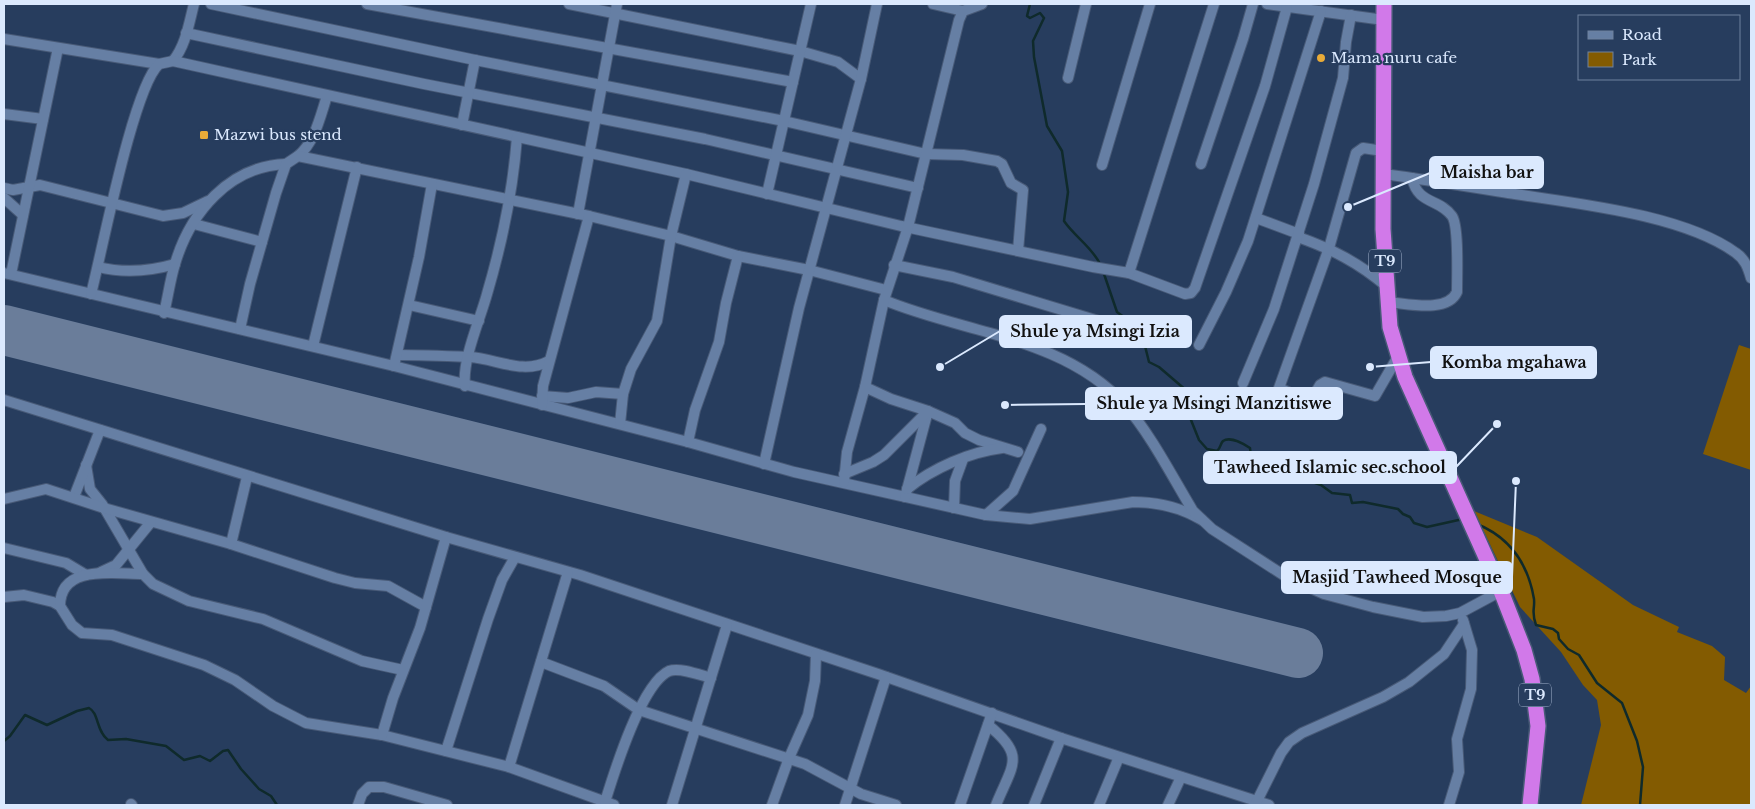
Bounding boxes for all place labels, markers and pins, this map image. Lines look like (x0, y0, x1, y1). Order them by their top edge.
place label: Mama nuru cafe (1331, 48, 1457, 67)
marker: Mama nuru cafe (1315, 52, 1327, 64)
place label: Mazwi bus stend (214, 125, 342, 144)
marker: Mazwi bus stend (198, 129, 210, 141)
callout: Maisha bar (1430, 157, 1543, 188)
callout: Shule ya Msingi Izia (1000, 316, 1191, 347)
callout: Komba mgahawa (1431, 347, 1596, 378)
callout: Shule ya Msingi Manzitiswe (1086, 388, 1342, 419)
callout: Tawheed Islamic sec.school (1204, 452, 1456, 483)
callout: Masjid Tawheed Mosque (1282, 562, 1512, 593)

